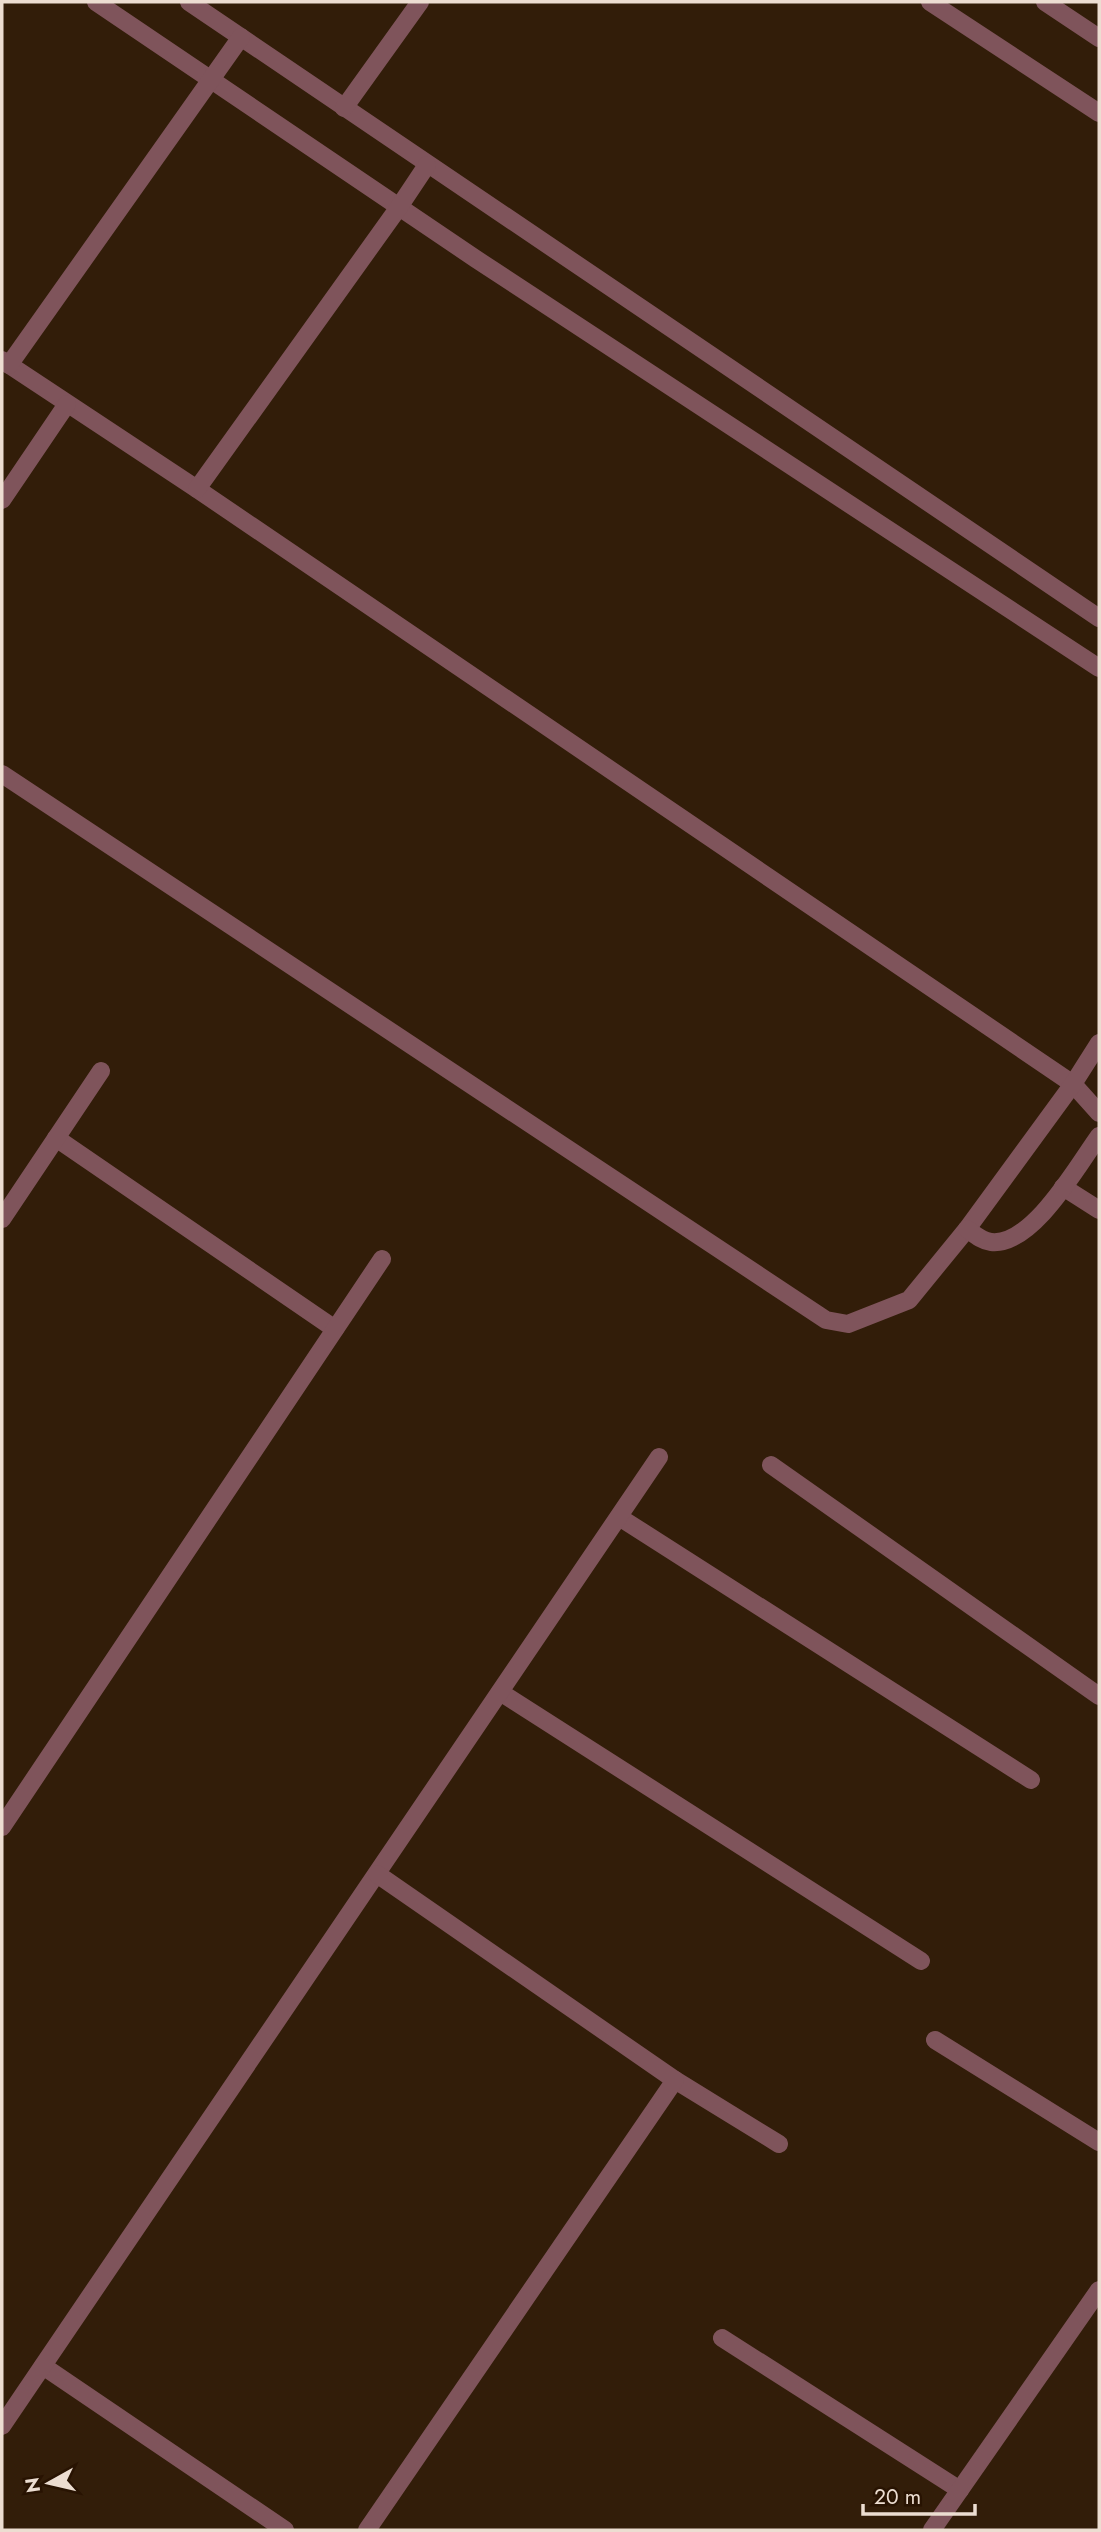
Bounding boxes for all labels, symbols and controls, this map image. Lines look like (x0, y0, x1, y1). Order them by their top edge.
north arrow (14, 2448, 84, 2518)
scale bar (863, 2472, 975, 2516)
text: N (18, 2476, 47, 2495)
text: 20 m (874, 2482, 921, 2512)

